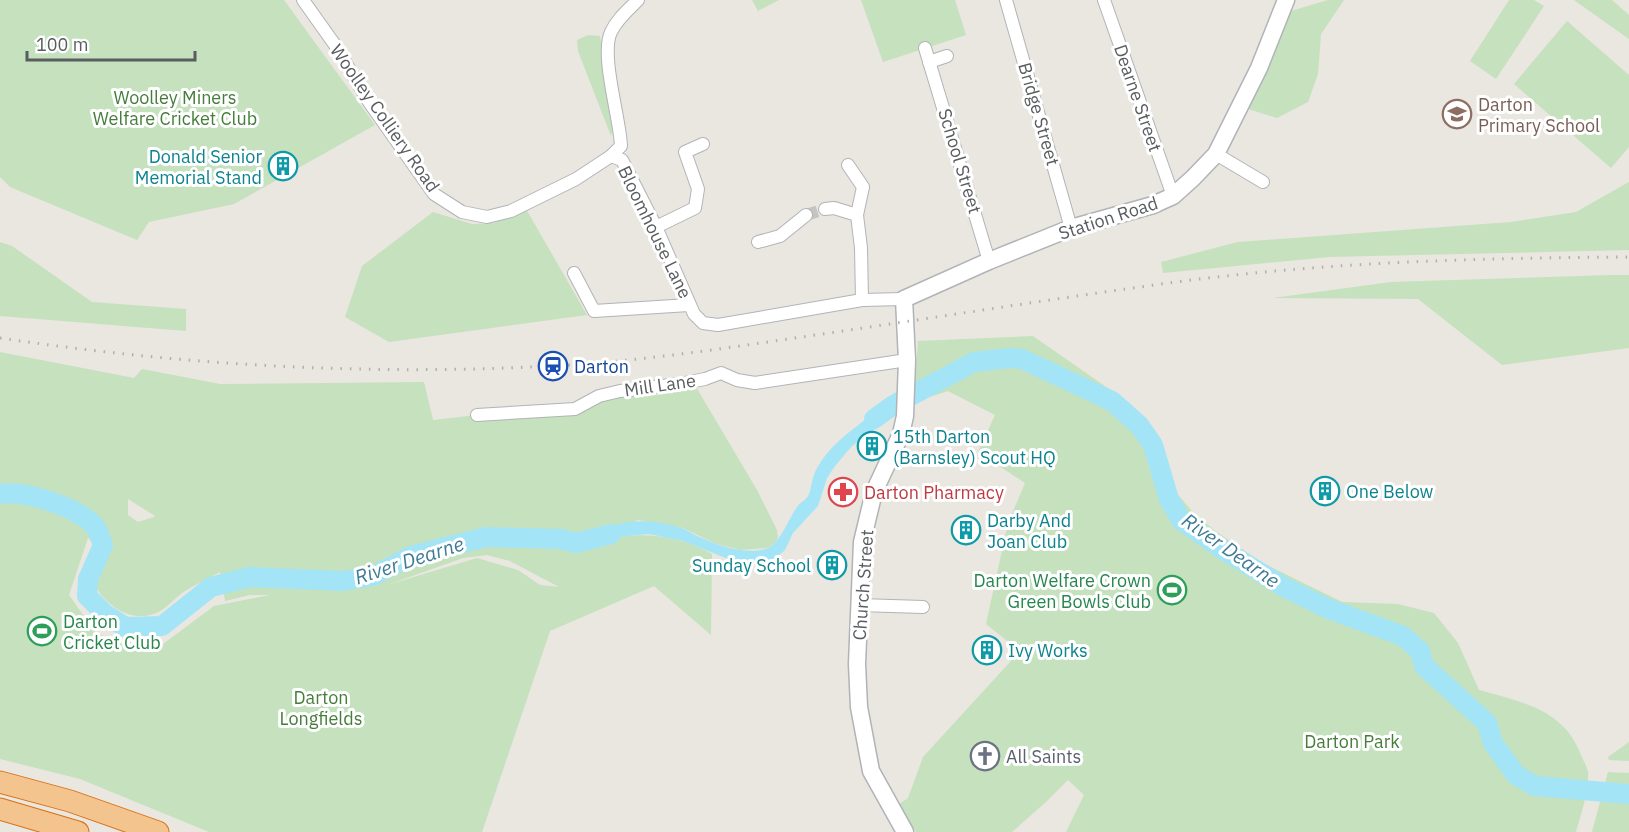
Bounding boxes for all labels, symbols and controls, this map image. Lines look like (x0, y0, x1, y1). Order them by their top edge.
scale bar (27, 24, 195, 62)
text: 100 m (36, 33, 88, 56)
street label: Woolley Colliery Road (325, 40, 445, 196)
street label: Dearne Street (1109, 41, 1167, 155)
street label: Bridge Street (1013, 60, 1065, 168)
park label: Woolley Miners Welfare Cricket Club (93, 86, 257, 130)
place label: Darton Primary School (1478, 93, 1600, 137)
school or university icon: Darton Primary School (1441, 98, 1473, 130)
street label: School Street (933, 106, 987, 216)
place label: Donald Senior Memorial Stand (135, 145, 262, 189)
building icon: Donald Senior Memorial Stand (267, 150, 299, 182)
street label: Bloomhouse Lane (613, 162, 697, 302)
street label: Station Road (1055, 191, 1161, 245)
station icon: Darton (537, 350, 569, 382)
place label: Darton (574, 355, 629, 378)
street label: Mill Lane (623, 369, 697, 401)
place label: 15th Darton (Barnsley) Scout HQ (893, 425, 1056, 469)
building icon: 15th Darton (Barnsley) Scout HQ (856, 430, 888, 462)
building icon: One Below (1309, 475, 1341, 507)
pharmacy icon: Darton Pharmacy (827, 476, 859, 508)
place label: One Below (1346, 480, 1434, 503)
place label: Darton Pharmacy (864, 481, 1004, 504)
water label: River Dearne (1177, 506, 1285, 594)
place label: Darby And Joan Club (987, 509, 1071, 553)
building icon: Darby And Joan Club (950, 514, 982, 546)
street label: Church Street (848, 529, 878, 641)
water label: River Dearne (351, 530, 467, 590)
building icon: Sunday School (816, 549, 848, 581)
place label: Sunday School (692, 554, 811, 577)
place label: Darton Welfare Crown Green Bowls Club (973, 569, 1151, 613)
sports icon: Darton Welfare Crown Green Bowls Club (1156, 574, 1188, 606)
place label: Darton Cricket Club (63, 610, 161, 654)
sports icon: Darton Cricket Club (26, 615, 58, 647)
building icon: Ivy Works (971, 634, 1003, 666)
place label: Ivy Works (1008, 639, 1088, 662)
park label: Darton Longfields (280, 686, 362, 730)
park label: Darton Park (1304, 730, 1400, 753)
church icon: All Saints (969, 740, 1001, 772)
place label: All Saints (1006, 745, 1081, 768)

